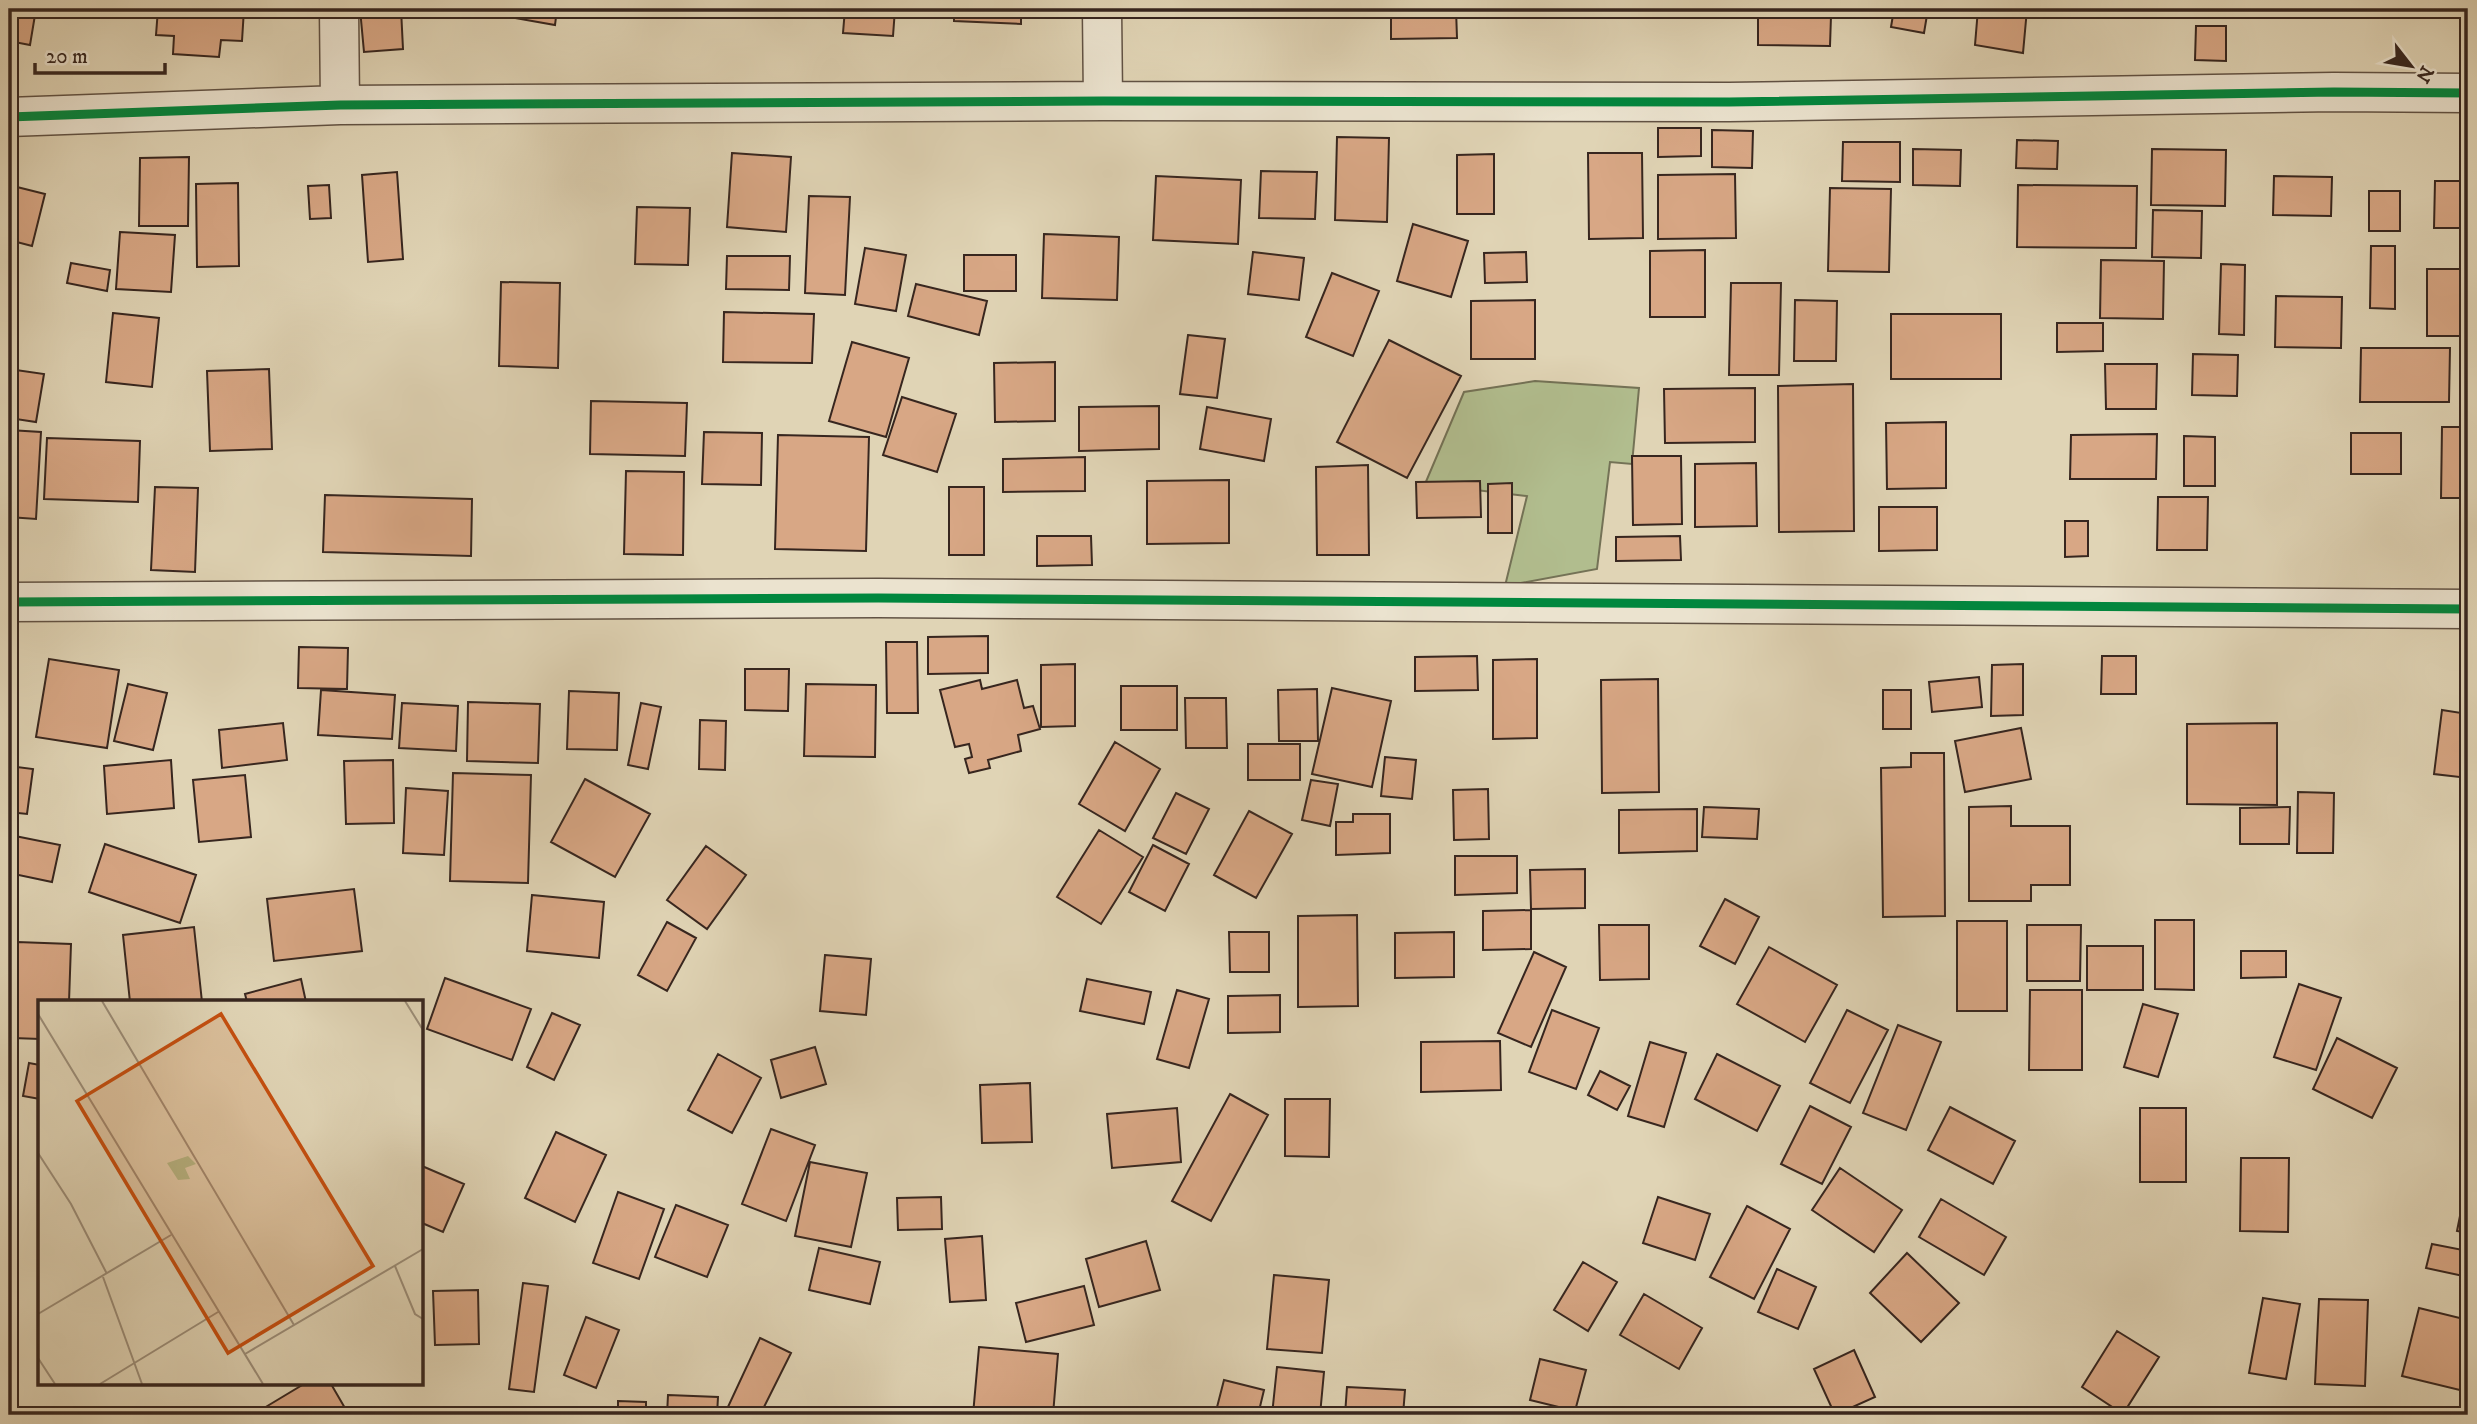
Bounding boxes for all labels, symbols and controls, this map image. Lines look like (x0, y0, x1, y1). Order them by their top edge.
scale bar (35, 32, 164, 76)
north arrow (2376, 32, 2446, 102)
text: 20 m (46, 44, 88, 70)
text: N (2410, 61, 2438, 87)
inset map (38, 1000, 424, 1386)

